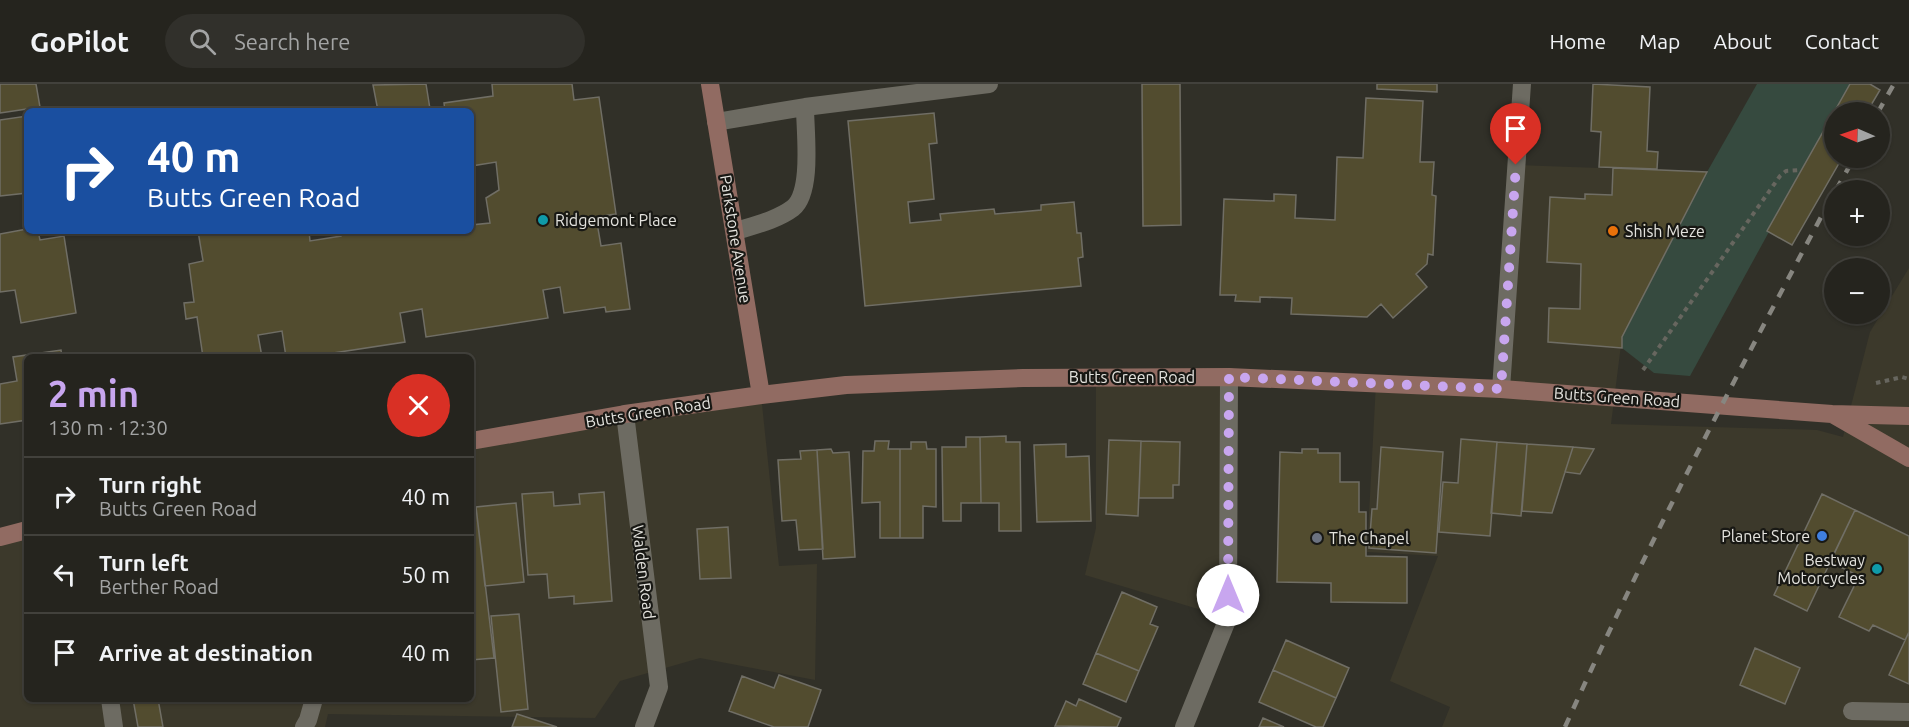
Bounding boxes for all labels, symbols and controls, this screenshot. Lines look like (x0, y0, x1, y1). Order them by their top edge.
search box (165, 14, 585, 68)
icon: search (186, 25, 219, 58)
text: GoPilot (30, 26, 129, 57)
text: Search here (234, 29, 350, 54)
text: Home (1549, 29, 1606, 53)
text: Map (1639, 29, 1680, 53)
text: About (1713, 29, 1772, 53)
text: Contact (1805, 29, 1879, 53)
north arrow (1824, 102, 1890, 168)
map controls (1824, 102, 1890, 324)
pin (1490, 103, 1541, 165)
icon: arrive (1499, 112, 1532, 145)
icon: right (48, 132, 126, 210)
text: 40 m (147, 133, 241, 180)
street label: Parkstone Avenue (717, 173, 755, 305)
button: + (1824, 180, 1890, 246)
text: Butts Green Road (147, 182, 360, 212)
place label: Ridgemont Place (555, 211, 677, 229)
marker: Ridgemont Place (536, 213, 550, 227)
place label: Shish Meze (1625, 222, 1705, 240)
marker: Shish Meze (1606, 224, 1620, 238)
button: − (1824, 258, 1890, 324)
street label: Butts Green Road (1069, 368, 1195, 386)
text: 2 min (48, 373, 139, 414)
button: close (387, 374, 450, 437)
street label: Butts Green Road (1553, 384, 1681, 410)
street label: Butts Green Road (584, 393, 712, 431)
text: 130 m · 12:30 (48, 416, 168, 439)
text: Turn right (99, 472, 201, 497)
icon: right (48, 480, 81, 513)
text: 40 m (401, 484, 450, 509)
text: Butts Green Road (99, 497, 257, 520)
street label: Walden Road (629, 524, 659, 620)
place label: Planet Store (1721, 527, 1810, 545)
place label: The Chapel (1329, 529, 1409, 547)
marker: Planet Store (1815, 529, 1829, 543)
marker: The Chapel (1310, 531, 1324, 545)
text: Turn left (99, 550, 189, 575)
place label: Bestway Motorcycles (1777, 551, 1865, 587)
icon: left (48, 558, 81, 591)
text: 50 m (401, 562, 450, 587)
marker: Bestway Motorcycles (1870, 562, 1884, 576)
position arrow (1196, 563, 1260, 627)
text: Berther Road (99, 575, 219, 598)
icon: arrive (48, 636, 81, 669)
text: Arrive at destination (99, 640, 313, 665)
text: 40 m (401, 640, 450, 665)

